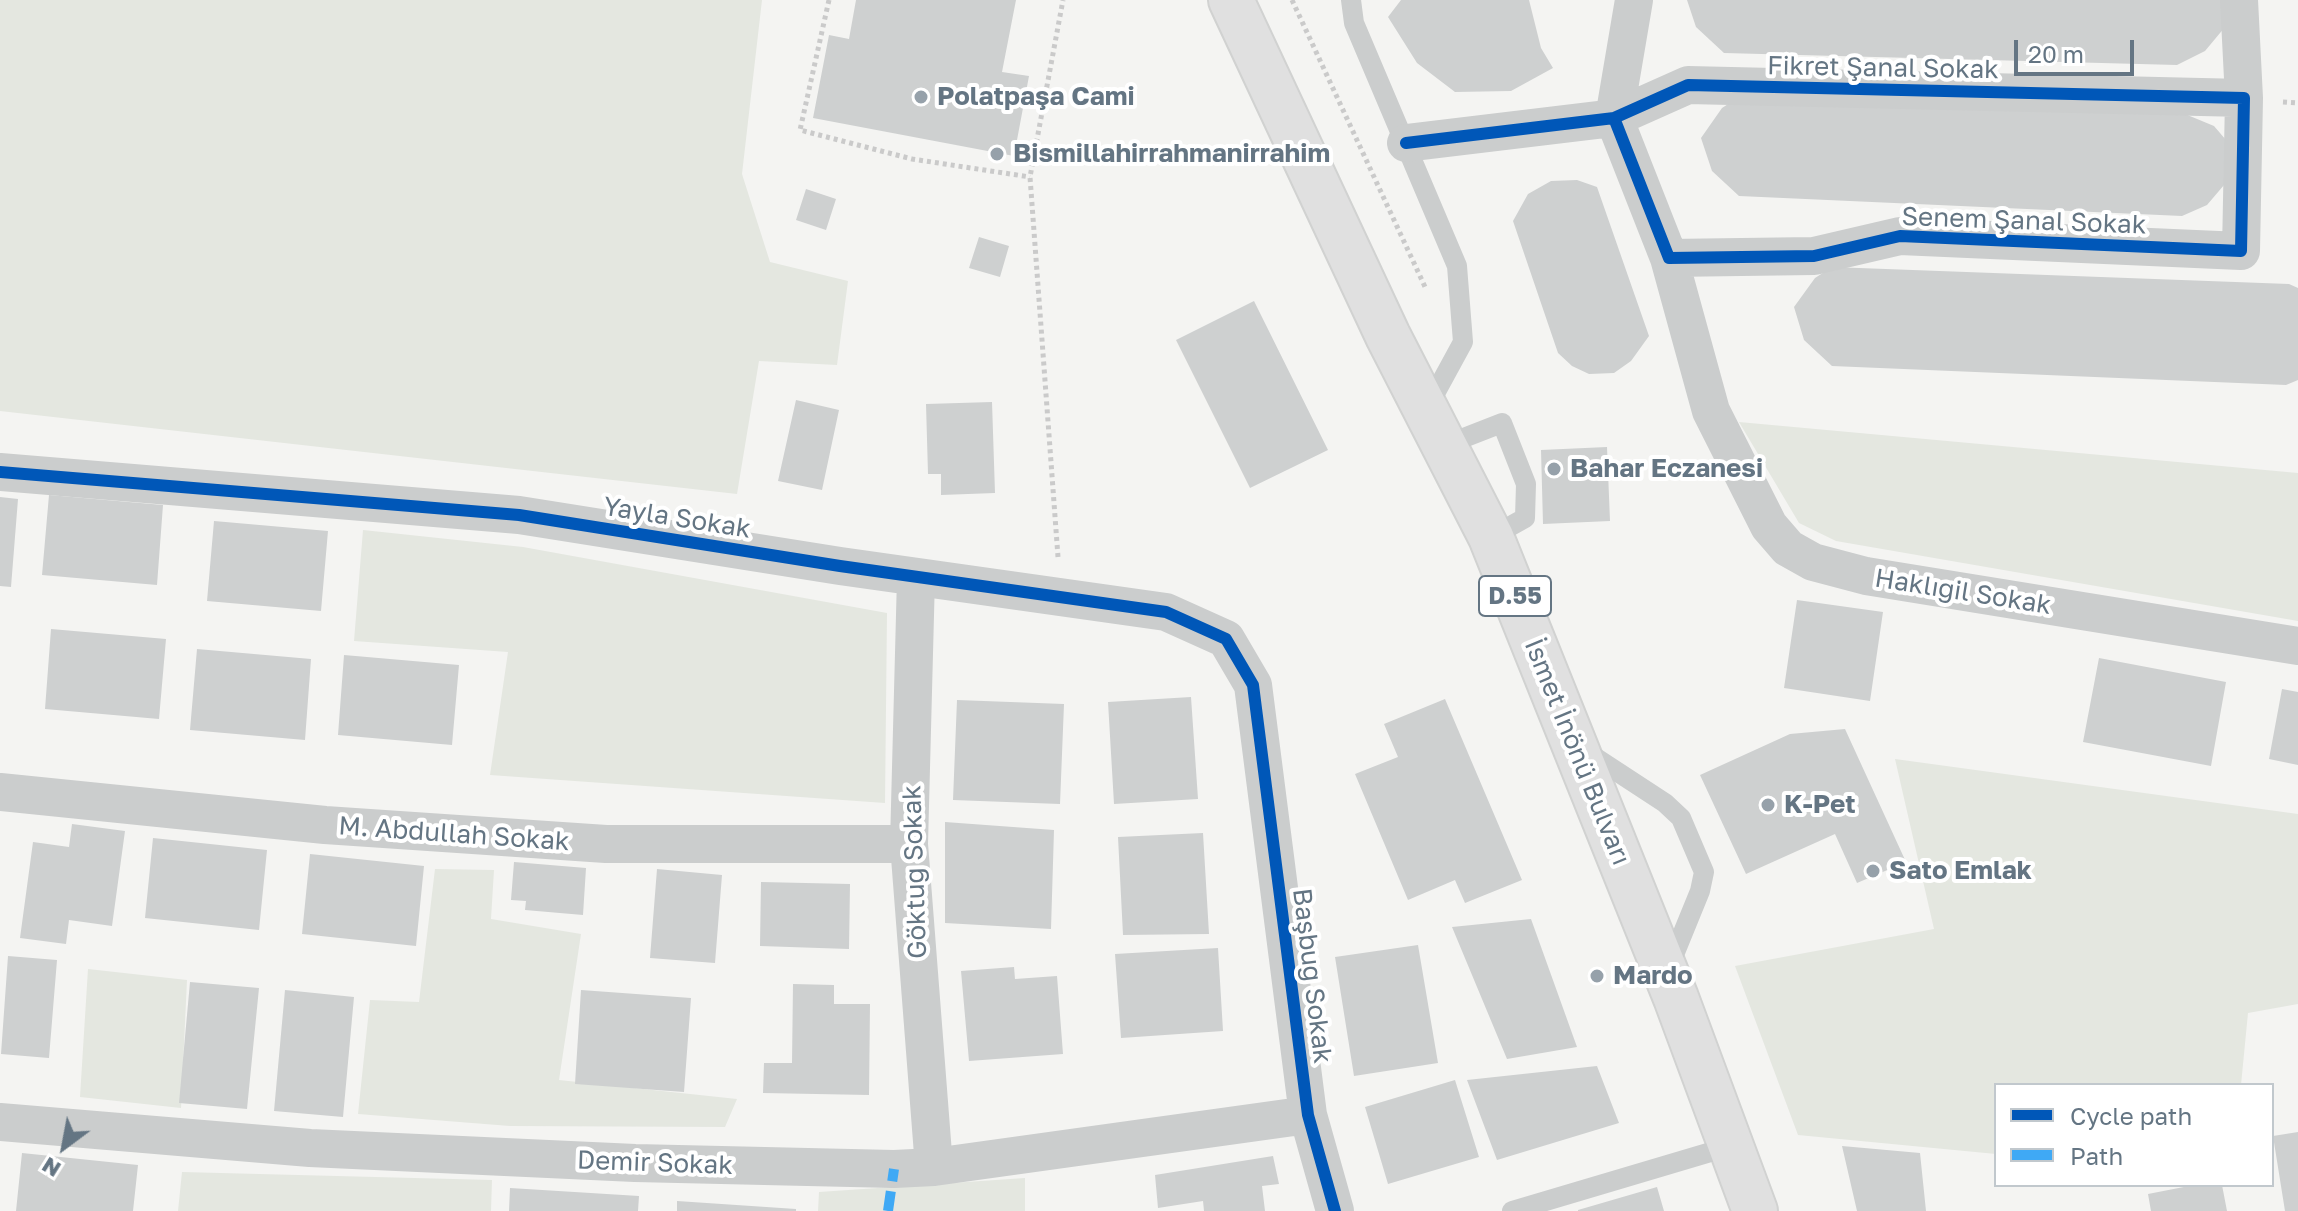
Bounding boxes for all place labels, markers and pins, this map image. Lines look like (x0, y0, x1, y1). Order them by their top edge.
place label: Polatpaşa Cami (937, 81, 1135, 113)
marker: Polatpaşa Cami (912, 88, 930, 106)
place label: Bismillahirrahmanirrahim (1013, 138, 1330, 170)
marker: Bismillahirrahmanirrahim (988, 145, 1006, 163)
place label: Bahar Eczanesi (1570, 453, 1763, 485)
marker: Bahar Eczanesi (1545, 460, 1563, 478)
place label: K-Pet (1784, 789, 1856, 821)
marker: K-Pet (1759, 796, 1777, 814)
place label: Sato Emlak (1889, 855, 2032, 887)
marker: Sato Emlak (1864, 862, 1882, 880)
place label: Mardo (1613, 960, 1693, 992)
marker: Mardo (1588, 967, 1606, 985)

